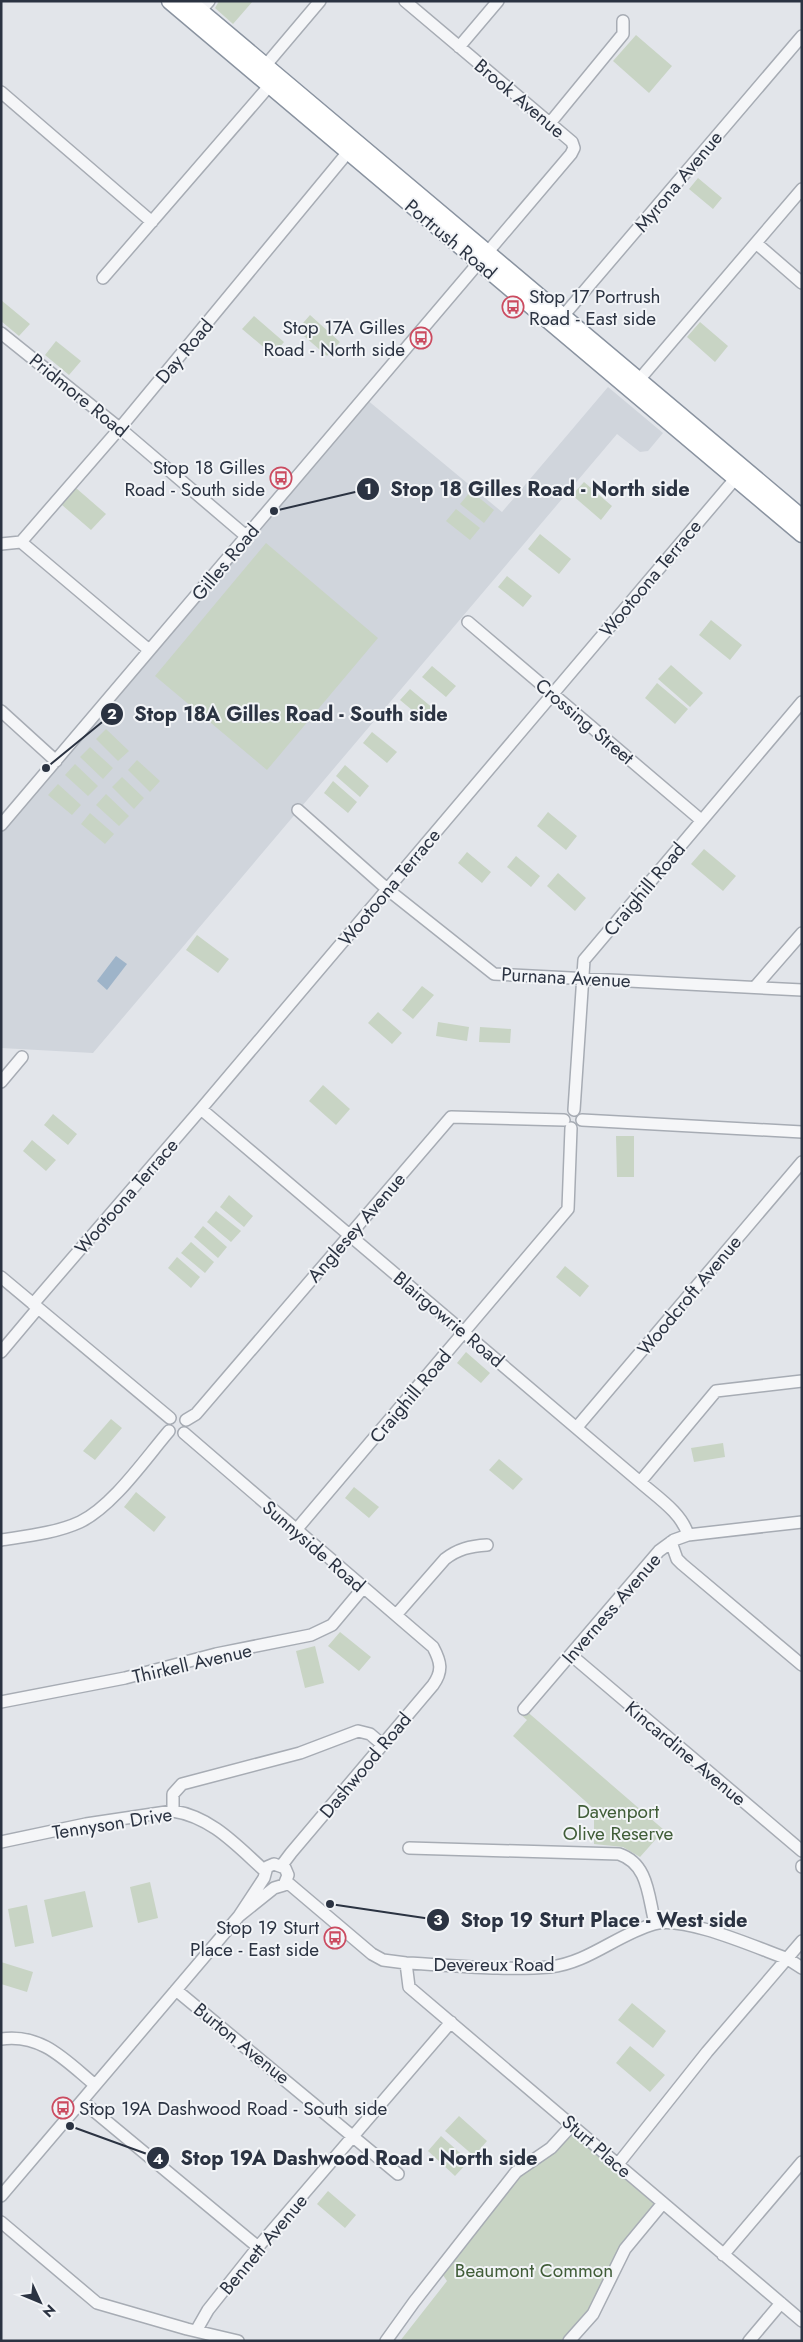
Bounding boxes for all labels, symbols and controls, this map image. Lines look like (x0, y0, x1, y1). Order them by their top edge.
street label: Brook Avenue (469, 52, 571, 144)
street label: Myrona Avenue (628, 125, 729, 238)
street label: Portrush Road (399, 193, 502, 286)
place label: Stop 17 Portrush Road - East side (529, 283, 661, 332)
bus stop icon: Stop 17 Portrush Road - East side (501, 295, 525, 319)
street label: Day Road (149, 313, 219, 389)
place label: Stop 17A Gilles Road - North side (264, 314, 405, 363)
bus stop icon: Stop 17A Gilles Road - North side (409, 326, 433, 350)
street label: Pridmore Road (23, 347, 134, 444)
place label: Stop 18 Gilles Road - South side (124, 454, 265, 503)
bus stop icon: Stop 18 Gilles Road - South side (269, 466, 293, 490)
callout: Stop 18 Gilles Road - North side (355, 472, 700, 507)
text: Stop 18 Gilles Road - North side (390, 475, 690, 504)
text: 1 (364, 478, 372, 500)
street label: Wootoona Terrace (593, 514, 708, 643)
street label: Gilles Road (185, 518, 265, 606)
street label: Crossing Street (529, 672, 640, 771)
callout: Stop 18A Gilles Road - South side (100, 696, 458, 731)
text: Stop 18A Gilles Road - South side (134, 700, 448, 729)
text: 2 (107, 703, 117, 725)
street label: Wootoona Terrace (332, 823, 447, 952)
street label: Craighill Road (597, 837, 692, 942)
street label: Purnana Avenue (501, 961, 632, 994)
street label: Wootoona Terrace (68, 1132, 185, 1260)
street label: Anglesey Avenue (301, 1166, 412, 1288)
street label: Woodcroft Avenue (631, 1229, 748, 1361)
street label: Blairgowrie Road (388, 1265, 510, 1374)
street label: Craighill Road (363, 1344, 458, 1449)
street label: Sunnyside Road (256, 1494, 371, 1599)
street label: Inverness Avenue (556, 1547, 667, 1670)
street label: Thirkell Avenue (130, 1637, 255, 1690)
street label: Kincardine Avenue (619, 1695, 752, 1812)
street label: Dashwood Road (313, 1707, 418, 1824)
park label: Davenport Olive Reserve (563, 1798, 674, 1847)
street label: Tennyson Drive (50, 1801, 174, 1846)
callout: Stop 19 Sturt Place - West side (425, 1903, 757, 1938)
text: Stop 19 Sturt Place - West side (461, 1906, 748, 1935)
text: 3 (433, 1909, 443, 1931)
place label: Stop 19 Sturt Place - East side (190, 1914, 319, 1963)
bus stop icon: Stop 19 Sturt Place - East side (323, 1926, 347, 1950)
street label: Devereux Road (434, 1951, 554, 1978)
street label: Burton Avenue (188, 1996, 296, 2091)
place label: Stop 19A Dashwood Road - South side (79, 2095, 388, 2122)
bus stop icon: Stop 19A Dashwood Road - South side (51, 2096, 75, 2120)
street label: Sturt Place (556, 2108, 638, 2184)
callout: Stop 19A Dashwood Road - North side (146, 2141, 548, 2176)
text: Stop 19A Dashwood Road - North side (181, 2144, 537, 2173)
text: 4 (153, 2148, 163, 2170)
street label: Bennett Avenue (213, 2188, 314, 2301)
park label: Beaumont Common (455, 2257, 613, 2284)
north arrow (15, 2277, 65, 2327)
text: N (38, 2300, 60, 2322)

